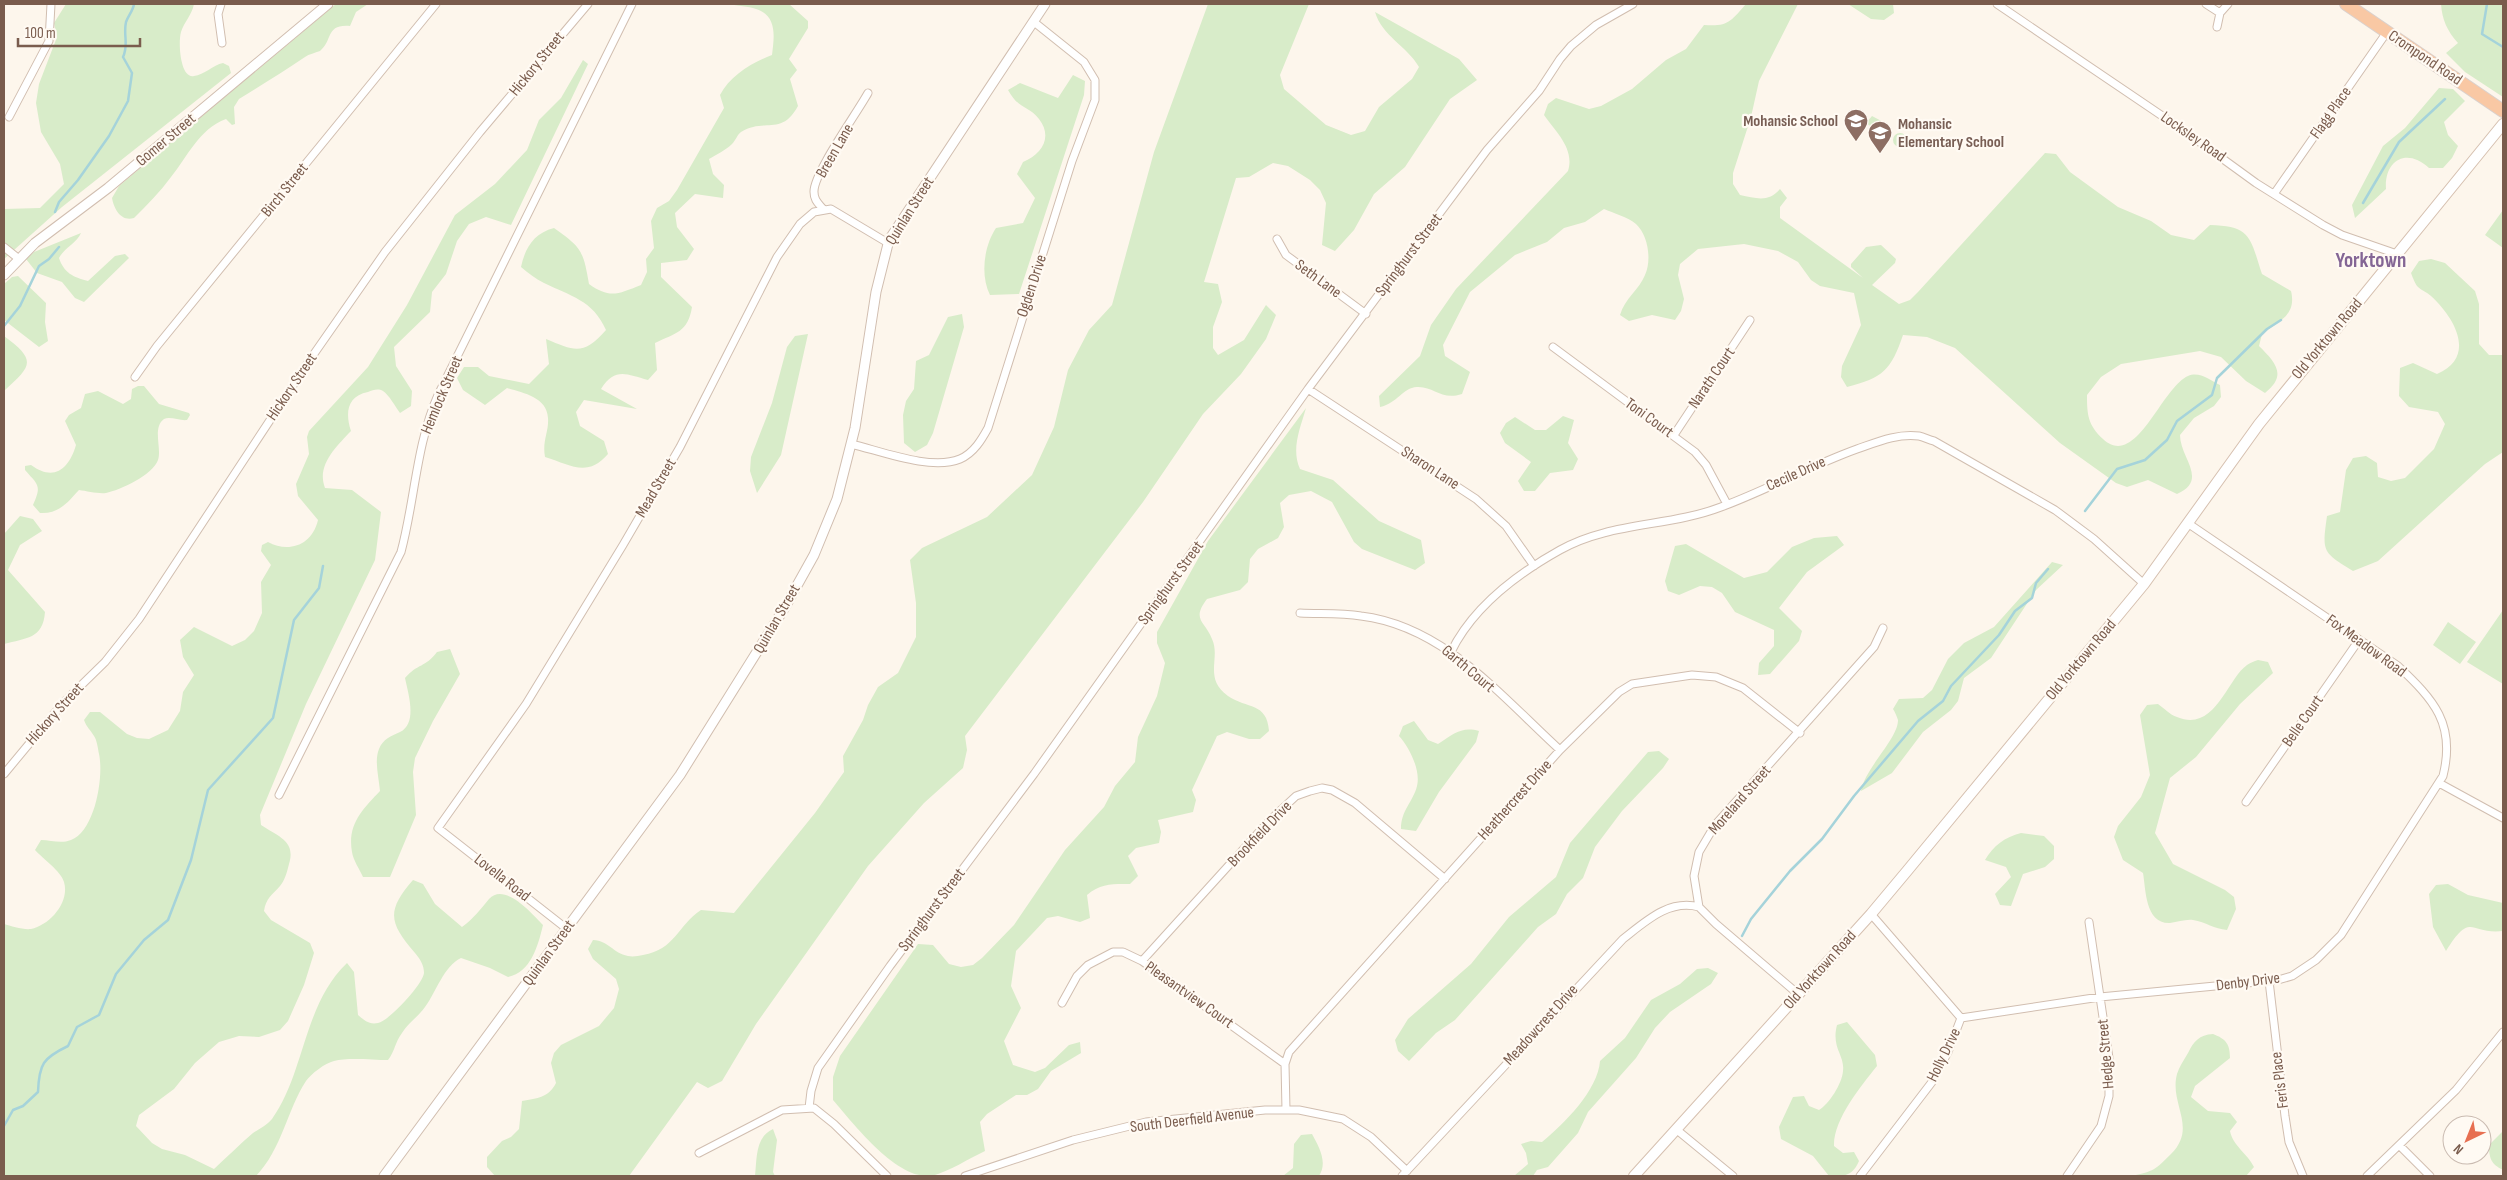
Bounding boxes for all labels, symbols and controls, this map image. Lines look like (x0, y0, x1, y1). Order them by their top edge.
scale bar (18, 15, 140, 47)
text: 100 m (25, 24, 56, 43)
street label: Crompond Road (2384, 26, 2466, 90)
street label: Hickory Street (505, 28, 569, 100)
street label: Flagg Place (2306, 83, 2356, 143)
school or university icon: Mohansic School (1843, 108, 1869, 142)
street label: Locksley Road (2157, 108, 2229, 166)
street label: Gomer Street (132, 109, 200, 171)
place label: Mohansic School (1743, 112, 1838, 131)
place label: Mohansic Elementary School (1898, 115, 2004, 152)
school or university icon: Mohansic Elementary School (1867, 120, 1893, 154)
street label: Breen Lane (812, 121, 858, 181)
street label: Birch Street (257, 159, 313, 221)
street label: Quinlan Street (882, 173, 938, 249)
street label: Springhurst Street (1372, 210, 1446, 300)
district label: Yorktown (2336, 248, 2406, 273)
street label: Ogden Drive (1013, 252, 1051, 320)
street label: Seth Lane (1291, 256, 1345, 302)
street label: Old Yorktown Road (2288, 295, 2366, 383)
street label: Narath Court (1685, 344, 1739, 412)
street label: Hickory Street (263, 350, 322, 424)
street label: Hemlock Street (417, 353, 467, 437)
street label: Toni Court (1621, 394, 1677, 442)
street label: Sharon Lane (1397, 442, 1463, 494)
street label: Cecile Drive (1763, 452, 1829, 496)
street label: Mead Street (632, 455, 681, 521)
street label: Springhurst Street (1134, 537, 1208, 629)
street label: Quinlan Street (750, 581, 804, 657)
street label: Fox Meadow Road (2322, 611, 2410, 681)
street label: Old Yorktown Road (2042, 616, 2120, 704)
street label: Garth Court (1437, 641, 1499, 697)
street label: Hickory Street (22, 679, 88, 749)
street label: Belle Court (2278, 691, 2328, 751)
street label: Heathercrest Drive (1474, 756, 1556, 844)
street label: Moreland Street (1705, 761, 1775, 839)
street label: Brookfield Drive (1224, 797, 1296, 871)
street label: Lovella Road (470, 850, 534, 906)
street label: Springhurst Street (895, 865, 969, 955)
street label: Quinlan Street (519, 916, 579, 990)
street label: Old Yorktown Road (1780, 927, 1860, 1013)
street label: Pleasantview Court (1141, 957, 1237, 1033)
street label: Denby Drive (2215, 969, 2281, 995)
street label: Meadowcrest Drive (1500, 981, 1582, 1069)
street label: Hedge Street (2093, 1018, 2119, 1090)
street label: Holly Drive (1923, 1025, 1965, 1085)
street label: Feris Place (2267, 1051, 2293, 1109)
street label: South Deerfield Avenue (1129, 1103, 1255, 1137)
north arrow (2442, 1115, 2492, 1165)
text: N (2450, 1140, 2467, 1158)

